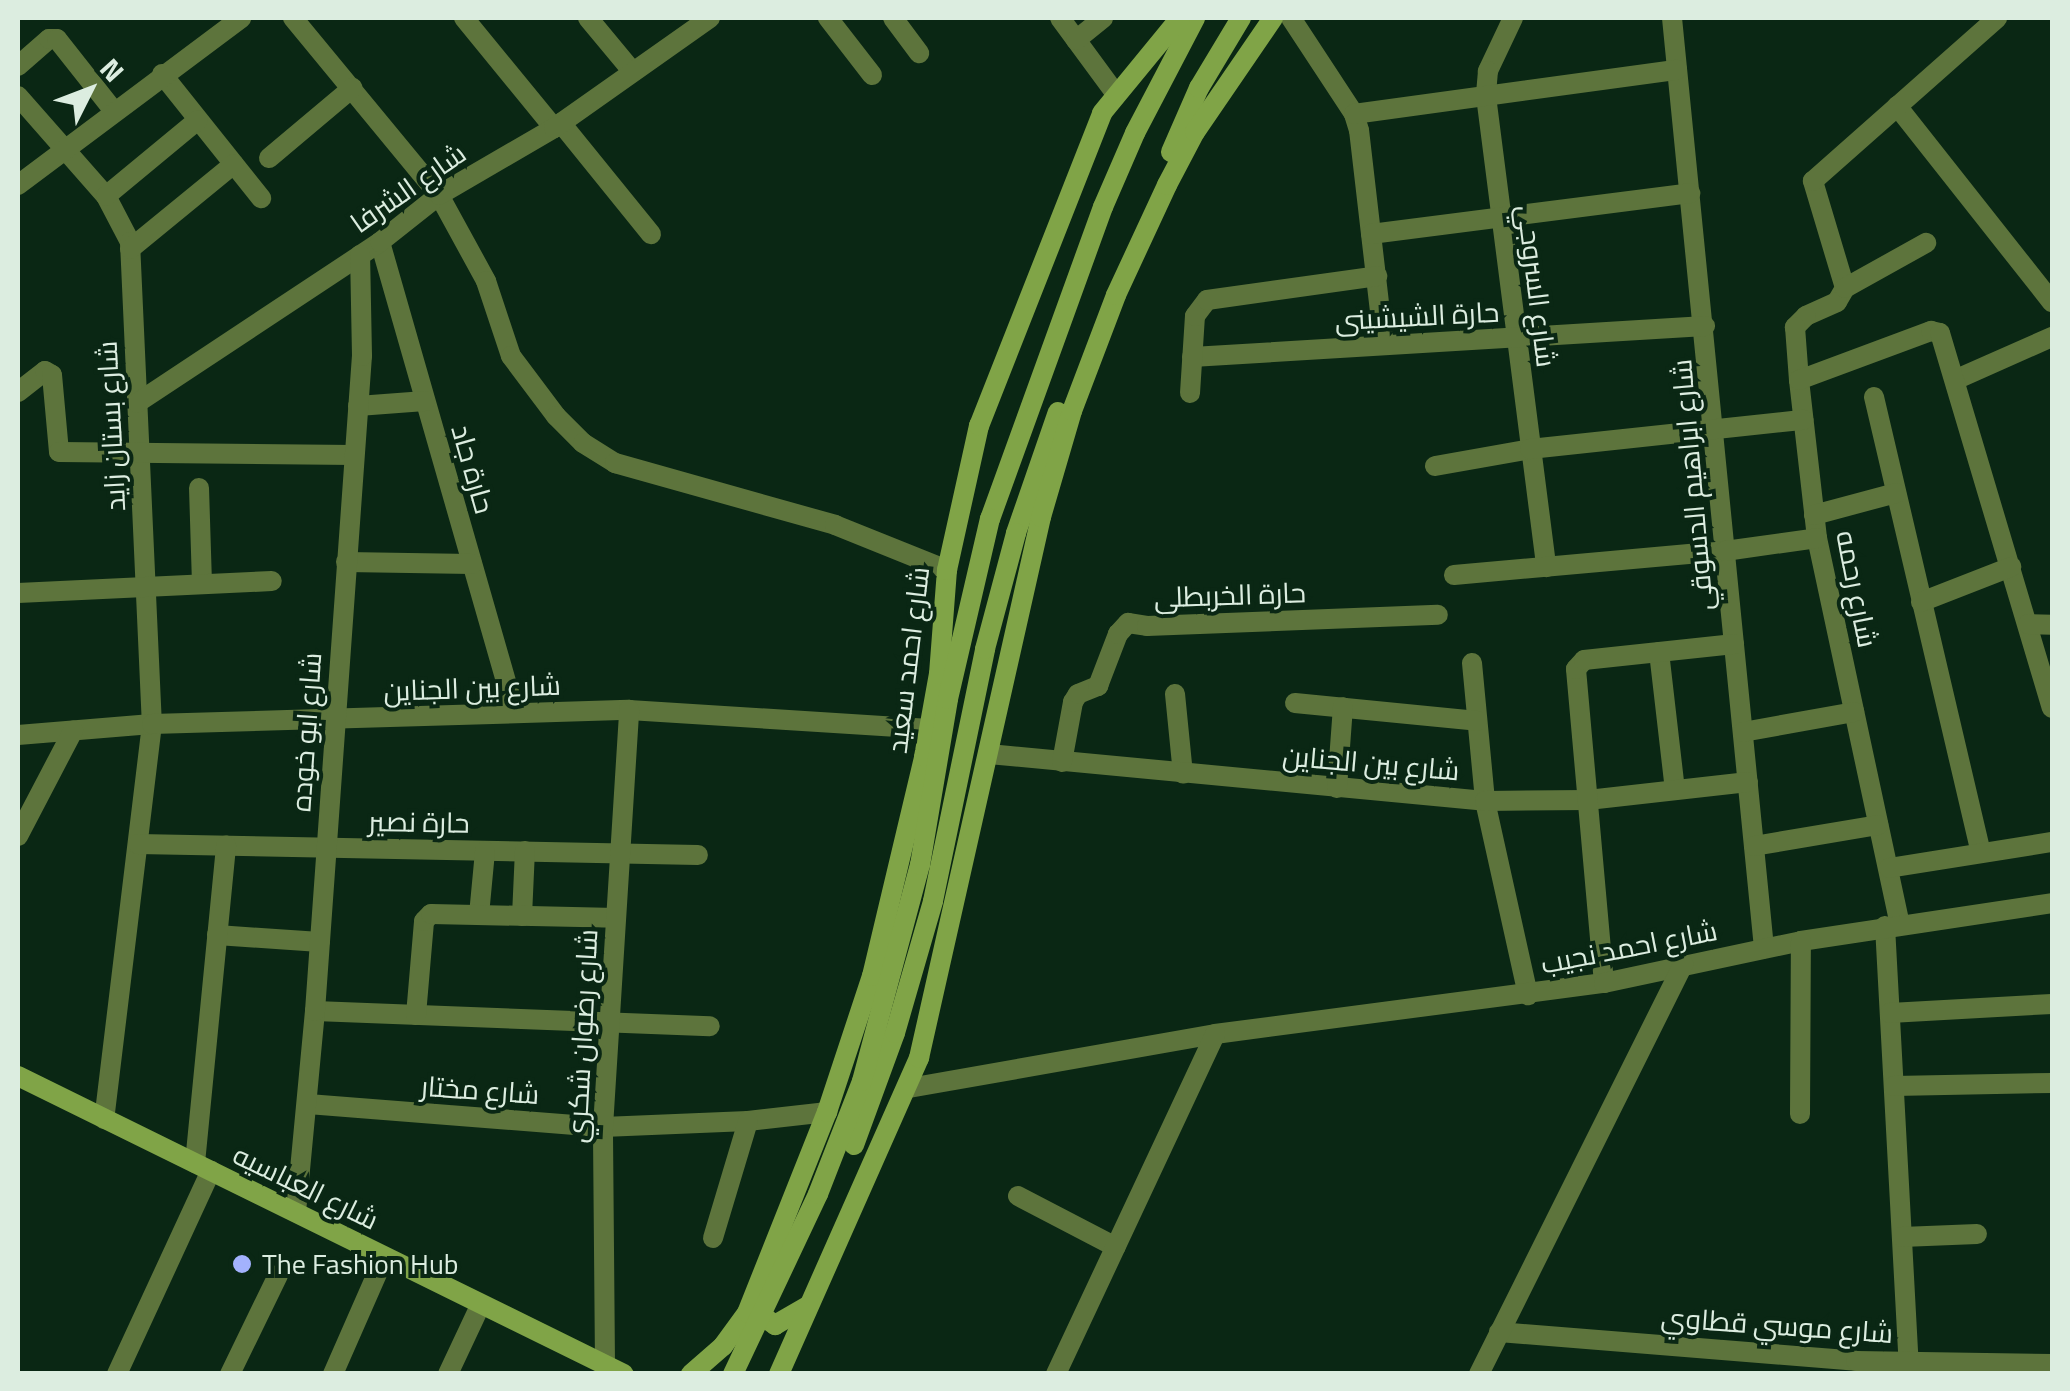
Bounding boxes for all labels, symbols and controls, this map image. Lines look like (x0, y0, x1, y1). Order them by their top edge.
north arrow (40, 40, 140, 140)
text: N (90, 48, 135, 91)
street label: شارع الشرفا (344, 136, 472, 240)
street label: شارع السروجي (1510, 203, 1564, 369)
street label: حارة الشيشينى (1334, 295, 1500, 337)
street label: شارع بستان زايد (90, 340, 132, 512)
street label: شارع ابراهيم الدسوقي (1664, 358, 1720, 612)
street label: حارة جاد (444, 421, 502, 517)
street label: شارع رحمه (1829, 528, 1885, 650)
street label: شارع احمد سعيد (880, 565, 936, 755)
street label: حارة الخربطلى (1153, 576, 1307, 614)
street label: شارع ابو خوده (284, 651, 328, 813)
street label: شارع بين الجناين (383, 668, 561, 708)
street label: شارع بين الجناين (1281, 739, 1461, 787)
street label: حارة نصير (368, 804, 470, 840)
street label: شارع احمد نجيب (1538, 913, 1720, 981)
street label: شارع رضوان شكري (560, 928, 604, 1144)
street label: شارع مختار (419, 1069, 541, 1111)
street label: شارع العباسيه (228, 1137, 384, 1237)
place label: The Fashion Hub (262, 1247, 459, 1281)
marker: The Fashion Hub (231, 1253, 253, 1275)
street label: شارع موسي قطاوي (1660, 1300, 1894, 1350)

